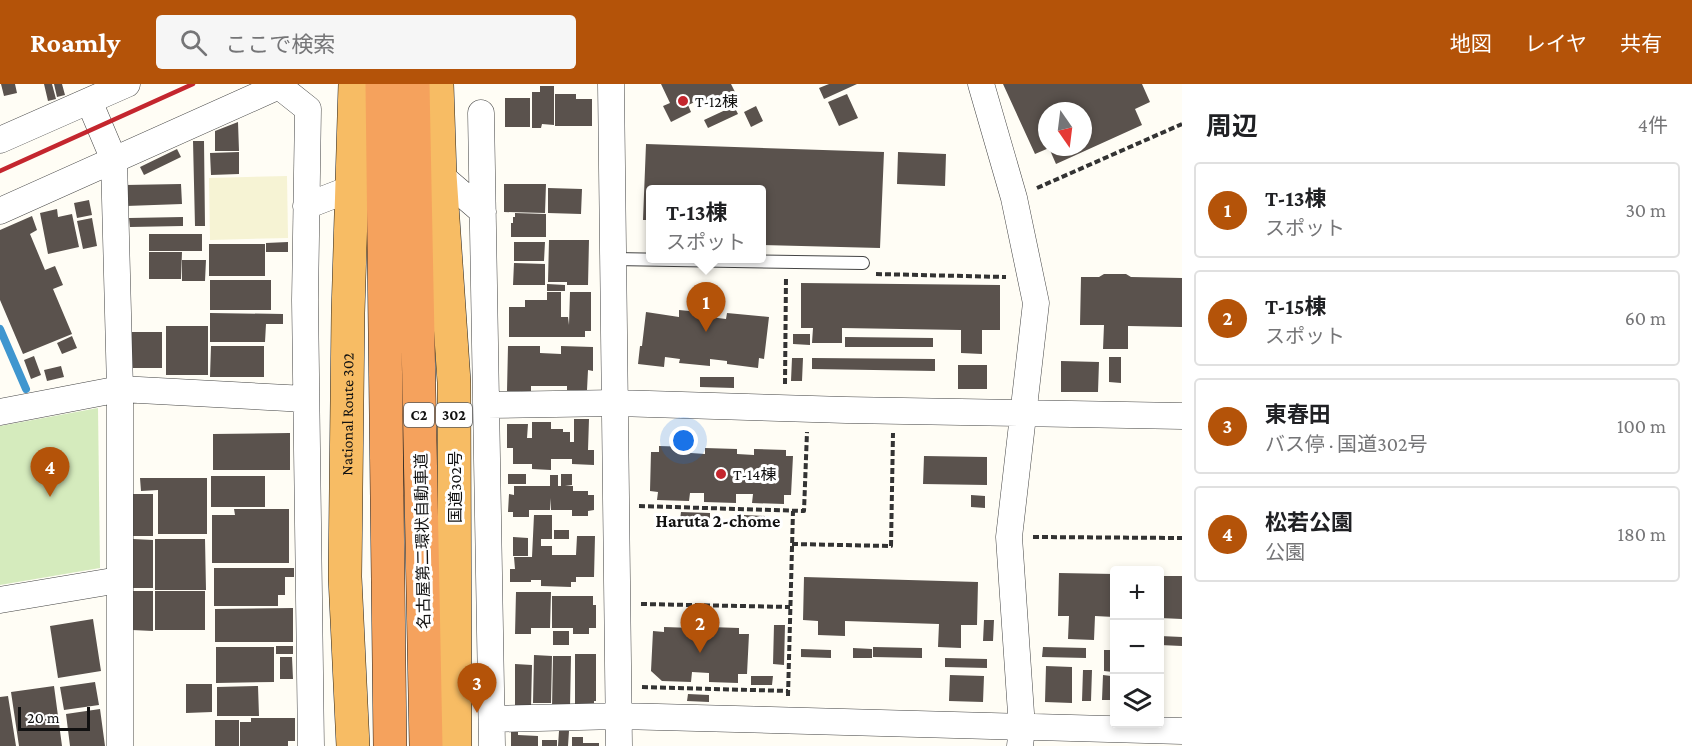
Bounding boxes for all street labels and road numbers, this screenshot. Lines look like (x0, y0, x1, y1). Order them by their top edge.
street label: National Route 302 (338, 352, 357, 476)
road number: C2 (404, 403, 434, 427)
road number: 302 (436, 403, 472, 427)
street label: 国道302号 (447, 451, 464, 523)
street label: 名古屋第二環状自動車道 (412, 453, 433, 629)

